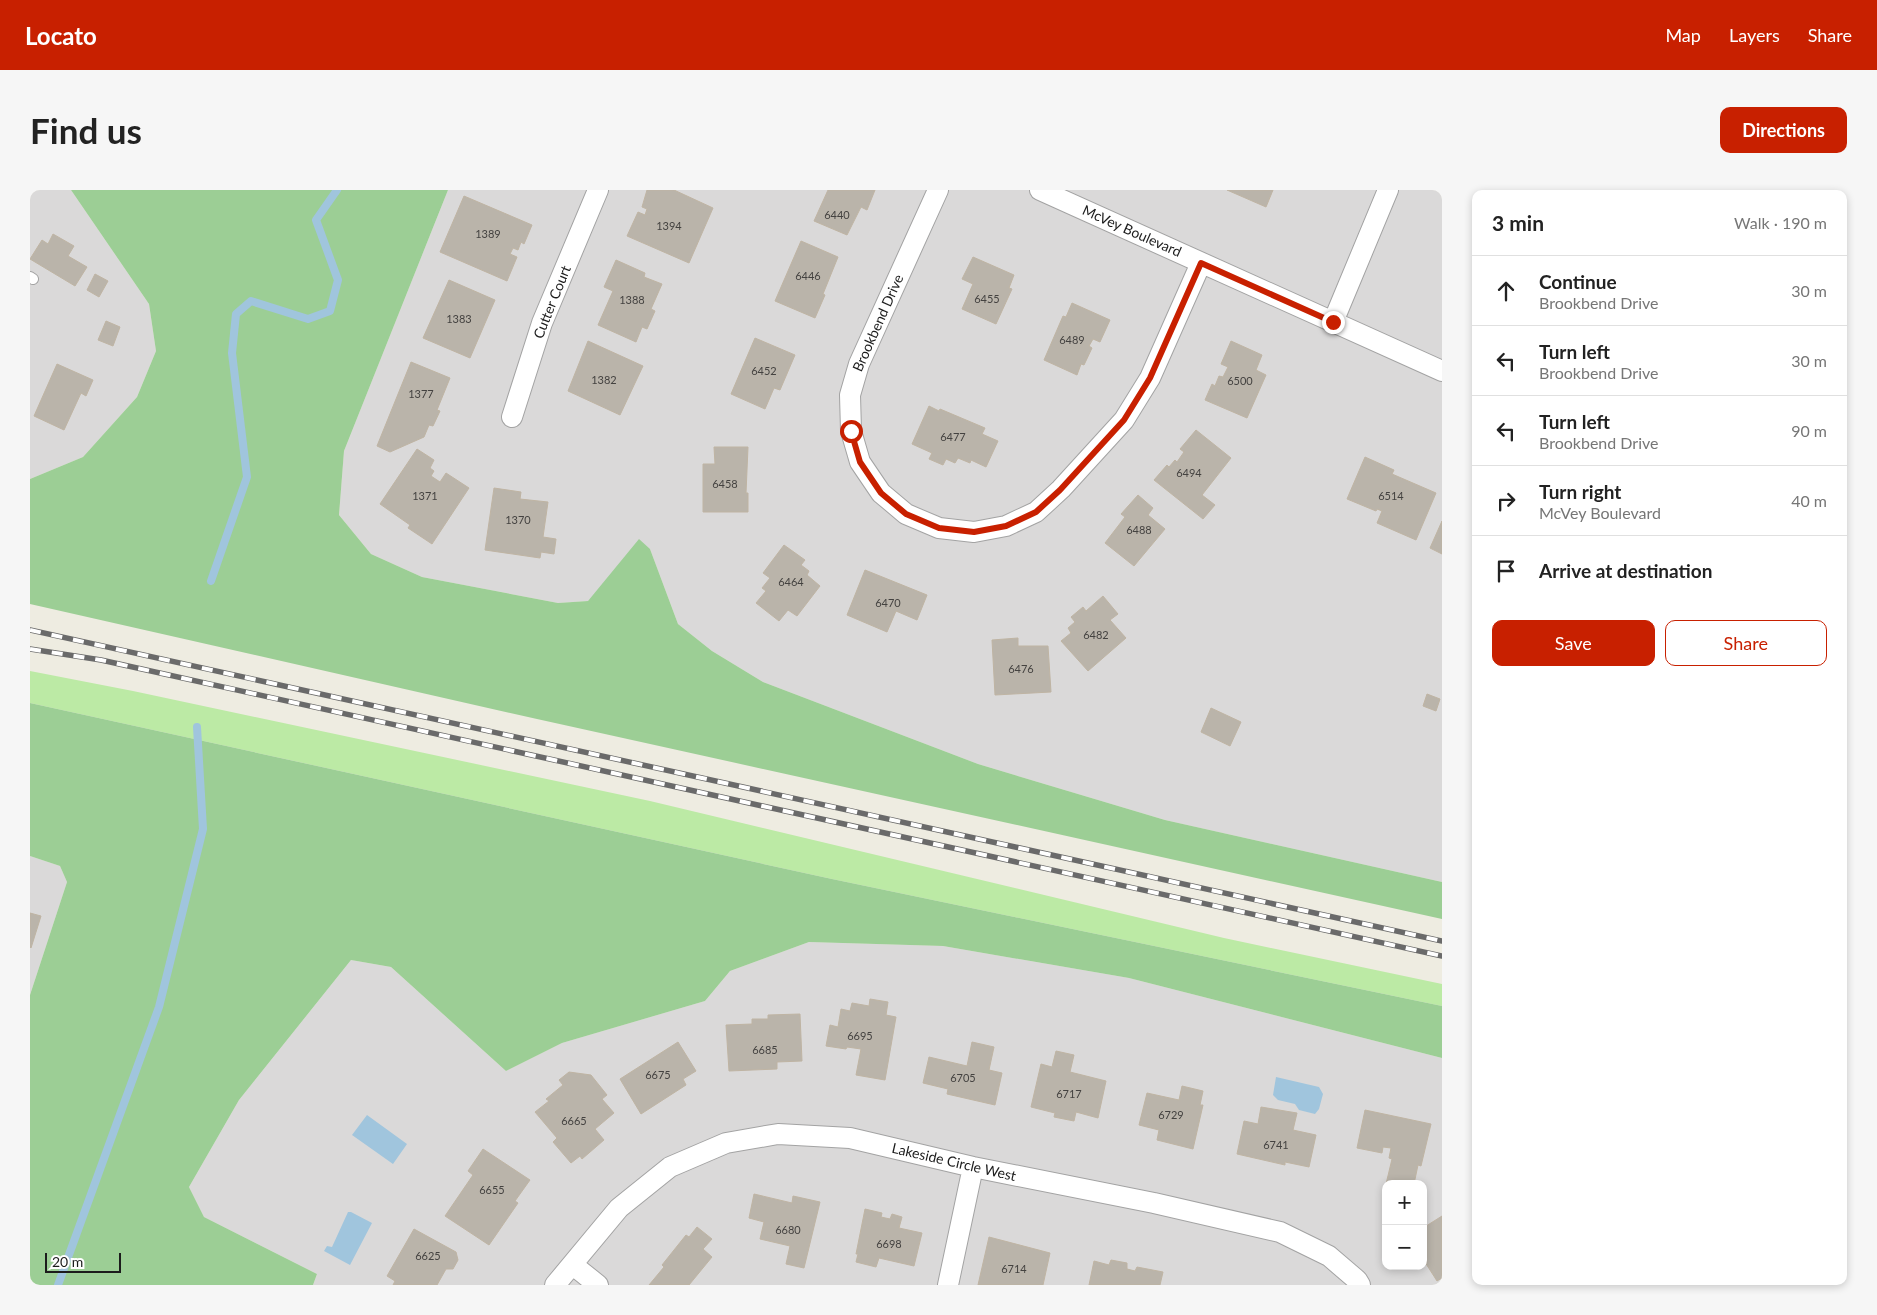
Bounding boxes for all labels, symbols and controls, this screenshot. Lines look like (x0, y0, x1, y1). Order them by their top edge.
text: Locato (25, 21, 97, 50)
text: Map (1665, 24, 1701, 46)
text: Layers (1729, 24, 1780, 46)
text: Share (1808, 24, 1852, 46)
button: Directions (1720, 107, 1847, 153)
text: Find us (30, 109, 142, 151)
street label: McVey Boulevard (1080, 201, 1184, 260)
house number: 6440 (824, 208, 850, 221)
text: 3 min (1492, 210, 1544, 235)
text: Walk · 190 m (1734, 213, 1827, 232)
house number: 1394 (656, 219, 682, 232)
house number: 1389 (475, 227, 501, 240)
street label: Cutter Court (529, 263, 574, 341)
house number: 6446 (795, 269, 821, 282)
text: Continue (1539, 270, 1617, 293)
street label: Brookbend Drive (849, 272, 907, 374)
icon: ahead (1492, 277, 1520, 305)
text: 30 m (1791, 281, 1827, 300)
house number: 6455 (974, 292, 1000, 305)
house number: 1388 (619, 293, 645, 306)
text: Brookbend Drive (1539, 293, 1658, 312)
route end (1322, 311, 1345, 334)
house number: 1383 (446, 312, 472, 325)
house number: 6489 (1059, 333, 1085, 346)
text: Turn left (1539, 340, 1610, 363)
icon: left (1492, 347, 1520, 375)
text: 30 m (1791, 351, 1827, 370)
text: Brookbend Drive (1539, 363, 1658, 382)
house number: 6452 (751, 364, 777, 377)
house number: 1382 (591, 373, 617, 386)
house number: 6500 (1227, 374, 1253, 387)
house number: 1377 (408, 387, 434, 400)
text: Turn left (1539, 410, 1610, 433)
icon: left (1492, 417, 1520, 445)
route start (840, 420, 863, 443)
text: 90 m (1791, 421, 1827, 440)
house number: 6477 (940, 430, 966, 443)
text: Brookbend Drive (1539, 433, 1658, 452)
house number: 6494 (1176, 466, 1202, 479)
house number: 6458 (712, 477, 738, 490)
text: Turn right (1539, 480, 1621, 503)
icon: right (1492, 487, 1520, 515)
house number: 1371 (412, 489, 438, 502)
house number: 6514 (1378, 489, 1404, 502)
text: 40 m (1791, 491, 1827, 510)
text: McVey Boulevard (1539, 503, 1661, 522)
house number: 1370 (505, 513, 531, 526)
house number: 6488 (1126, 523, 1152, 536)
icon: arrive (1492, 557, 1520, 585)
text: Arrive at destination (1539, 559, 1712, 582)
house number: 6464 (778, 575, 804, 588)
house number: 6470 (875, 596, 901, 609)
button: Save (1492, 620, 1655, 666)
button: Share (1665, 620, 1827, 666)
house number: 6482 (1083, 628, 1109, 641)
house number: 6476 (1008, 662, 1034, 675)
house number: 6695 (847, 1029, 873, 1042)
house number: 6685 (752, 1043, 778, 1056)
house number: 6675 (645, 1068, 671, 1081)
house number: 6705 (950, 1071, 976, 1084)
house number: 6717 (1056, 1087, 1082, 1100)
house number: 6729 (1158, 1108, 1184, 1121)
house number: 6665 (561, 1114, 587, 1127)
house number: 6741 (1263, 1138, 1289, 1151)
street label: Lakeside Circle West (890, 1139, 1018, 1184)
map controls (1382, 1180, 1427, 1270)
button: + (1382, 1180, 1427, 1225)
house number: 6655 (479, 1183, 505, 1196)
house number: 6680 (775, 1223, 801, 1236)
button: − (1382, 1225, 1427, 1270)
house number: 6698 (876, 1237, 902, 1250)
house number: 6625 (415, 1249, 441, 1262)
scale bar (45, 1250, 121, 1273)
text: 20 m (52, 1253, 83, 1270)
house number: 6714 (1001, 1262, 1027, 1275)

